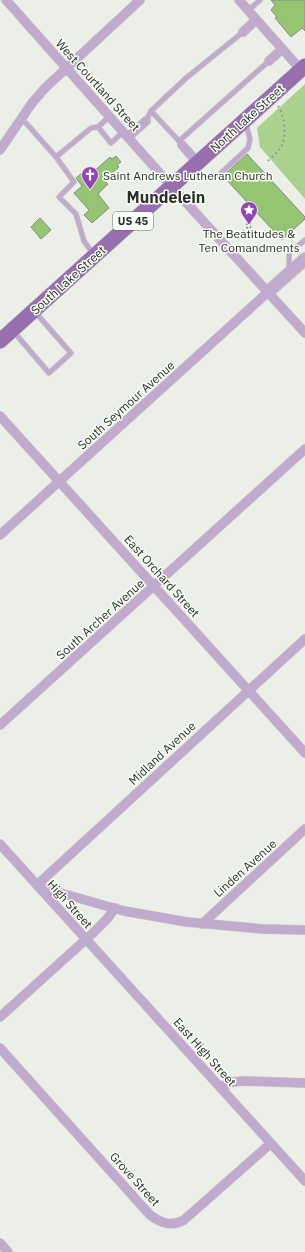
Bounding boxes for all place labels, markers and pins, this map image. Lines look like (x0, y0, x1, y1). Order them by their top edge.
church icon: Saint Andrews Lutheran Church (80, 165, 100, 190)
place label: Saint Andrews Lutheran Church (103, 168, 272, 183)
place icon: The Beatitudes & Ten Comandments (239, 200, 259, 225)
place label: The Beatitudes & Ten Comandments (198, 226, 300, 255)

